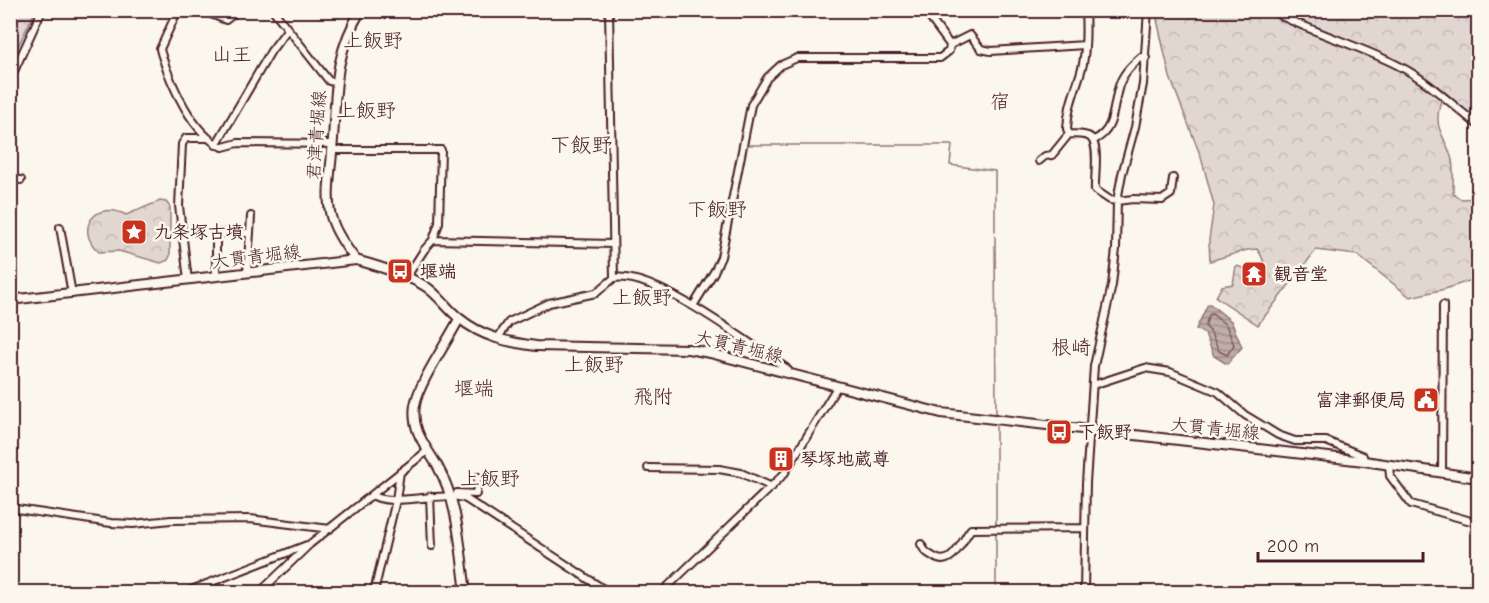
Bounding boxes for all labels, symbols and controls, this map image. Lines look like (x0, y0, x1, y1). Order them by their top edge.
district label: 上飯野 (343, 29, 403, 52)
district label: 山王 (212, 43, 252, 66)
street label: 君津青堀線 (303, 89, 331, 181)
district label: 宿 (990, 90, 1010, 113)
district label: 上飯野 (336, 99, 396, 122)
district label: 下飯野 (550, 133, 613, 157)
district label: 下飯野 (687, 198, 747, 221)
place icon: 九条塚古墳 (119, 217, 149, 247)
place label: 九条塚古墳 (154, 222, 244, 243)
street label: 大貫青堀線 (210, 241, 302, 273)
bus stop icon: 堰端 (385, 256, 415, 286)
temple icon: 観音堂 (1239, 259, 1269, 289)
place label: 堰端 (420, 261, 456, 282)
place label: 観音堂 (1274, 264, 1328, 285)
district label: 上飯野 (612, 286, 672, 309)
street label: 大貫青堀線 (693, 327, 785, 367)
district label: 根崎 (1051, 336, 1091, 359)
district label: 上飯野 (564, 353, 624, 376)
district label: 堰端 (454, 377, 494, 400)
district label: 飛附 (633, 385, 673, 408)
public building icon: 富津郵便局 (1411, 385, 1441, 415)
place label: 富津郵便局 (1316, 390, 1406, 411)
street label: 大貫青堀線 (1169, 414, 1261, 444)
bus stop icon: 下飯野 (1044, 417, 1074, 447)
place label: 下飯野 (1078, 422, 1132, 443)
building icon: 琴塚地蔵尊 (766, 444, 796, 474)
place label: 琴塚地蔵尊 (800, 449, 890, 470)
district label: 上飯野 (460, 467, 520, 490)
scale bar (1258, 525, 1423, 563)
text: 200 m (1267, 536, 1319, 557)

